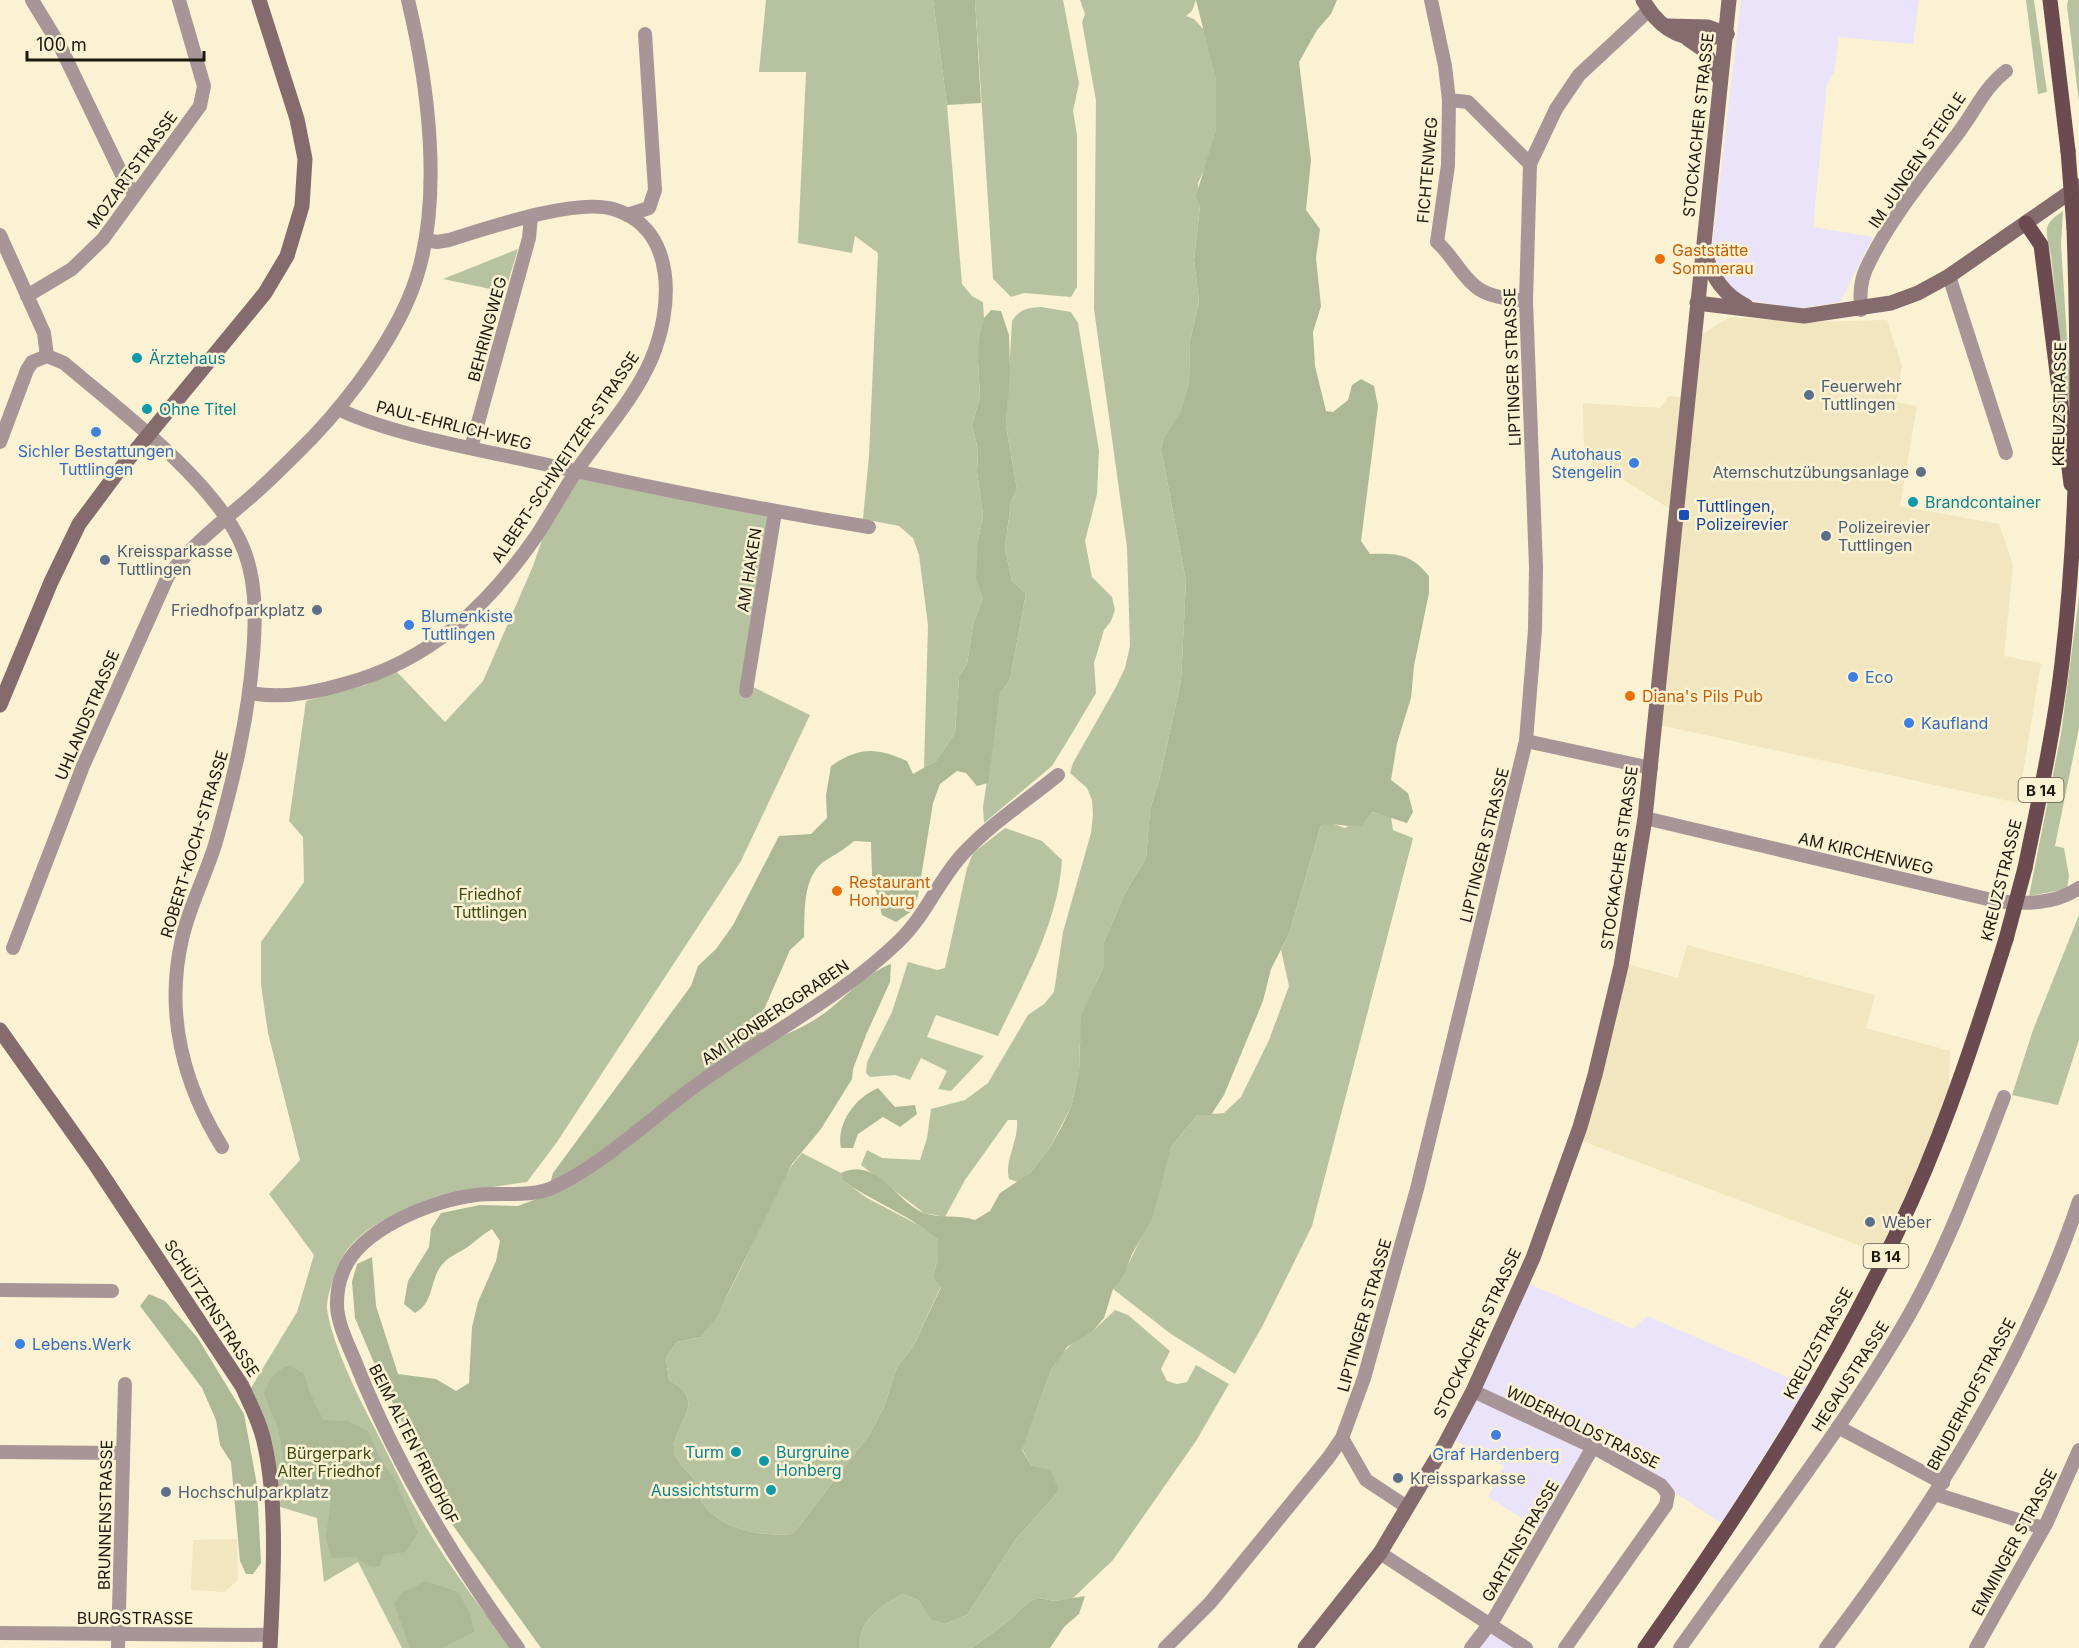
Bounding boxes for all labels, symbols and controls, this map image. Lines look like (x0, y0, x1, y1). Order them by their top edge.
scale bar (27, 24, 204, 62)
street label: STOCKACHER STRASSE (1678, 32, 1718, 218)
text: 100 m (36, 34, 87, 55)
street label: IM JUNGEN STEIGLE (1864, 88, 1970, 232)
street label: MOZARTSTRASSE (83, 107, 181, 233)
street label: FICHTENWEG (1412, 116, 1442, 224)
place label: Gaststätte Sommerau (1672, 240, 1754, 278)
marker: Gaststätte Sommerau (1653, 252, 1667, 266)
street label: BEHRINGWEG (463, 274, 511, 384)
street label: LIPTINGER STRASSE (1499, 287, 1525, 447)
street label: KREUZSTRASSE (2048, 341, 2070, 467)
place label: Ärztehaus (149, 348, 226, 368)
street label: ALBERT-SCHWEITZER-STRASSE (487, 348, 643, 566)
marker: Ärztehaus (130, 351, 144, 365)
place label: Feuerwehr Tuttlingen (1821, 376, 1902, 414)
marker: Feuerwehr Tuttlingen (1802, 388, 1816, 402)
street label: PAUL-EHRLICH-WEG (374, 396, 534, 454)
place label: Ohne Titel (159, 399, 236, 419)
marker: Ohne Titel (140, 402, 154, 416)
marker: Sichler Bestattungen Tuttlingen (89, 425, 103, 439)
place label: Sichler Bestattungen Tuttlingen (18, 441, 174, 479)
place label: Autohaus Stengelin (1550, 444, 1622, 482)
marker: Autohaus Stengelin (1627, 456, 1641, 470)
place label: Atemschutzübungsanlage (1712, 462, 1909, 482)
marker: Atemschutzübungsanlage (1914, 465, 1928, 479)
place label: Brandcontainer (1925, 492, 2041, 512)
marker: Brandcontainer (1906, 495, 1920, 509)
place label: Tuttlingen, Polizeirevier (1696, 496, 1788, 534)
marker: Tuttlingen, Polizeirevier (1677, 508, 1691, 522)
place label: Polizeirevier Tuttlingen (1838, 517, 1930, 555)
street label: AM HAKEN (732, 526, 766, 614)
marker: Polizeirevier Tuttlingen (1819, 529, 1833, 543)
place label: Kreissparkasse Tuttlingen (117, 541, 233, 579)
marker: Kreissparkasse Tuttlingen (98, 553, 112, 567)
place label: Friedhofparkplatz (171, 600, 305, 620)
marker: Friedhofparkplatz (310, 603, 324, 617)
place label: Blumenkiste Tuttlingen (421, 606, 513, 644)
marker: Blumenkiste Tuttlingen (402, 618, 416, 632)
street label: UHLANDSTRASSE (51, 647, 123, 783)
place label: Eco (1865, 667, 1893, 687)
marker: Eco (1846, 670, 1860, 684)
place label: Diana's Pils Pub (1642, 686, 1763, 706)
marker: Diana's Pils Pub (1623, 689, 1637, 703)
place label: Kaufland (1921, 713, 1988, 733)
marker: Kaufland (1902, 716, 1916, 730)
street label: ROBERT-KOCH-STRASSE (156, 748, 232, 940)
street label: STOCKACHER STRASSE (1596, 765, 1642, 951)
street label: LIPTINGER STRASSE (1455, 766, 1513, 924)
road number: B 14 (2018, 778, 2064, 802)
street label: KREUZSTRASSE (1976, 817, 2026, 943)
street label: AM KIRCHENWEG (1797, 828, 1935, 878)
place label: Restaurant Honburg (849, 872, 930, 910)
park label: Friedhof Tuttlingen (453, 884, 527, 922)
marker: Restaurant Honburg (830, 884, 844, 898)
street label: AM HONBERGGRABEN (697, 955, 853, 1069)
place label: Weber (1882, 1212, 1931, 1232)
marker: Weber (1863, 1215, 1877, 1229)
street label: SCHÜTZENSTRASSE (160, 1236, 264, 1380)
street label: LIPTINGER STRASSE (1333, 1236, 1395, 1394)
road number: B 14 (1864, 1244, 1908, 1268)
street label: STOCKACHER STRASSE (1429, 1245, 1525, 1421)
street label: KREUZSTRASSE (1779, 1284, 1857, 1402)
street label: BRUDERHOFSTRASSE (1922, 1314, 2020, 1474)
street label: HEGAUSTRASSE (1807, 1317, 1893, 1435)
place label: Lebens.Werk (32, 1334, 132, 1354)
marker: Lebens.Werk (13, 1337, 27, 1351)
street label: BEIM ALTEN FRIEDHOF (365, 1361, 463, 1527)
street label: WIDERHOLDSTRASSE (1503, 1381, 1663, 1473)
marker: Graf Hardenberg (1489, 1428, 1503, 1442)
street label: BRUNNENSTRASSE (94, 1440, 116, 1590)
place label: Turm (685, 1442, 724, 1462)
place label: Burgruine Honberg (776, 1442, 850, 1480)
park label: Bürgerpark Alter Friedhof (277, 1443, 381, 1481)
place label: Graf Hardenberg (1432, 1444, 1560, 1464)
marker: Turm (729, 1445, 743, 1459)
marker: Burgruine Honberg (757, 1454, 771, 1468)
street label: EMMINGER STRASSE (1967, 1465, 2061, 1619)
place label: Kreissparkasse (1410, 1468, 1526, 1488)
marker: Kreissparkasse (1391, 1471, 1405, 1485)
street label: GARTENSTRASSE (1477, 1477, 1563, 1605)
place label: Aussichtsturm (651, 1480, 759, 1500)
place label: Hochschulparkplatz (178, 1482, 329, 1502)
marker: Aussichtsturm (764, 1483, 778, 1497)
marker: Hochschulparkplatz (159, 1485, 173, 1499)
street label: BURGSTRASSE (77, 1608, 193, 1628)

